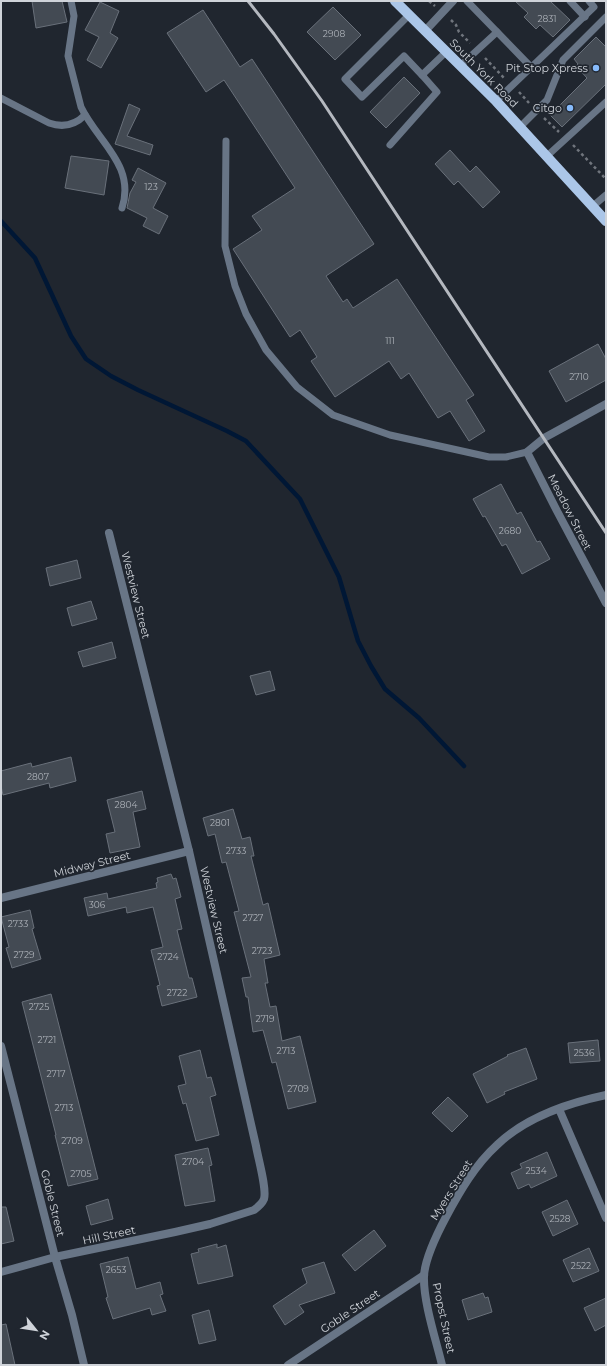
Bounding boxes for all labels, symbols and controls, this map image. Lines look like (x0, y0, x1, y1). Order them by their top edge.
house number: 2831 (537, 13, 557, 24)
house number: 2908 (323, 28, 345, 39)
street label: South York Road (447, 36, 521, 110)
place label: Pit Stop Xpress (505, 61, 589, 75)
marker: Pit Stop Xpress (591, 63, 601, 73)
place label: Citgo (533, 101, 562, 115)
marker: Citgo (565, 103, 575, 113)
house number: 123 (144, 181, 158, 192)
house number: 111 (385, 335, 395, 346)
house number: 2710 (569, 371, 589, 382)
street label: Meadow Street (545, 472, 595, 553)
house number: 2680 (499, 525, 521, 536)
street label: Westview Street (118, 550, 154, 641)
house number: 2807 (27, 771, 49, 782)
house number: 2804 (115, 799, 137, 810)
house number: 2801 (210, 817, 230, 828)
house number: 2733 (226, 845, 246, 856)
street label: Midway Street (52, 848, 132, 880)
street label: Westview Street (197, 865, 231, 956)
house number: 306 (89, 899, 106, 910)
house number: 2727 (243, 912, 263, 923)
house number: 2733 (8, 918, 28, 929)
house number: 2723 (252, 945, 272, 956)
house number: 2729 (14, 949, 35, 960)
house number: 2724 (157, 951, 179, 962)
house number: 2722 (167, 987, 187, 998)
house number: 2725 (29, 1001, 49, 1012)
house number: 2719 (255, 1013, 275, 1024)
house number: 2721 (38, 1034, 56, 1045)
house number: 2713 (277, 1045, 295, 1056)
house number: 2536 (574, 1047, 595, 1058)
house number: 2717 (46, 1068, 66, 1079)
house number: 2709 (287, 1083, 309, 1094)
house number: 2713 (55, 1102, 73, 1113)
house number: 2709 (61, 1135, 83, 1146)
house number: 2704 (182, 1156, 204, 1167)
street label: Myers Street (427, 1157, 475, 1223)
house number: 2534 (525, 1165, 547, 1176)
street label: Goble Street (38, 1168, 68, 1238)
house number: 2705 (70, 1168, 92, 1179)
house number: 2528 (549, 1213, 571, 1224)
street label: Hill Street (81, 1222, 137, 1247)
house number: 2522 (571, 1260, 591, 1271)
house number: 2653 (106, 1264, 126, 1275)
street label: Propst Street (430, 1281, 458, 1355)
street label: Goble Street (318, 1286, 383, 1336)
north arrow (16, 1310, 56, 1350)
text: N (36, 1328, 53, 1342)

